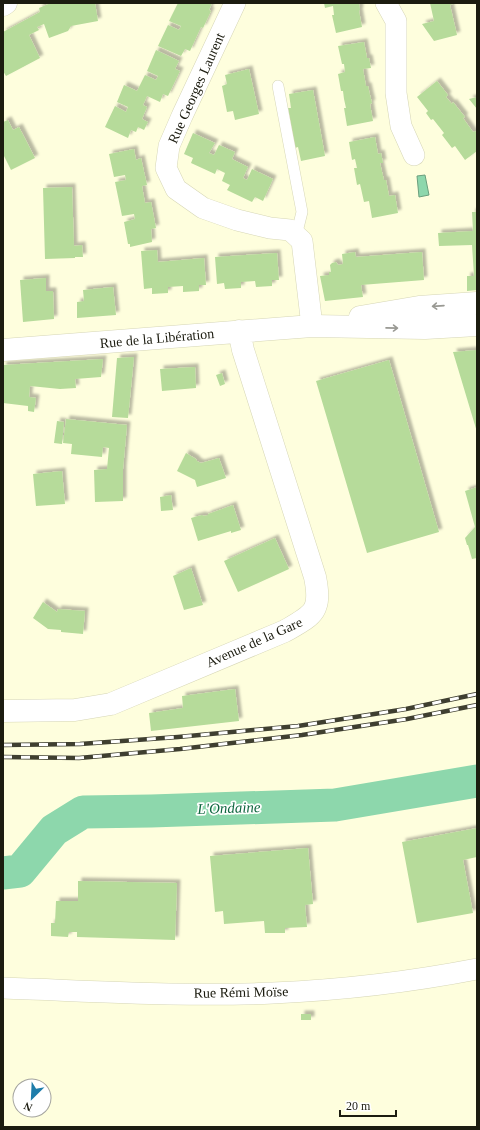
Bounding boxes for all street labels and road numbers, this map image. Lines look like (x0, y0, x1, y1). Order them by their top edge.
street label: Rue Georges Laurent (165, 30, 228, 146)
street label: Rue de la Libération (99, 326, 215, 351)
street label: Avenue de la Gare (204, 615, 305, 670)
street label: Rue Rémi Moïse (193, 984, 289, 1001)

